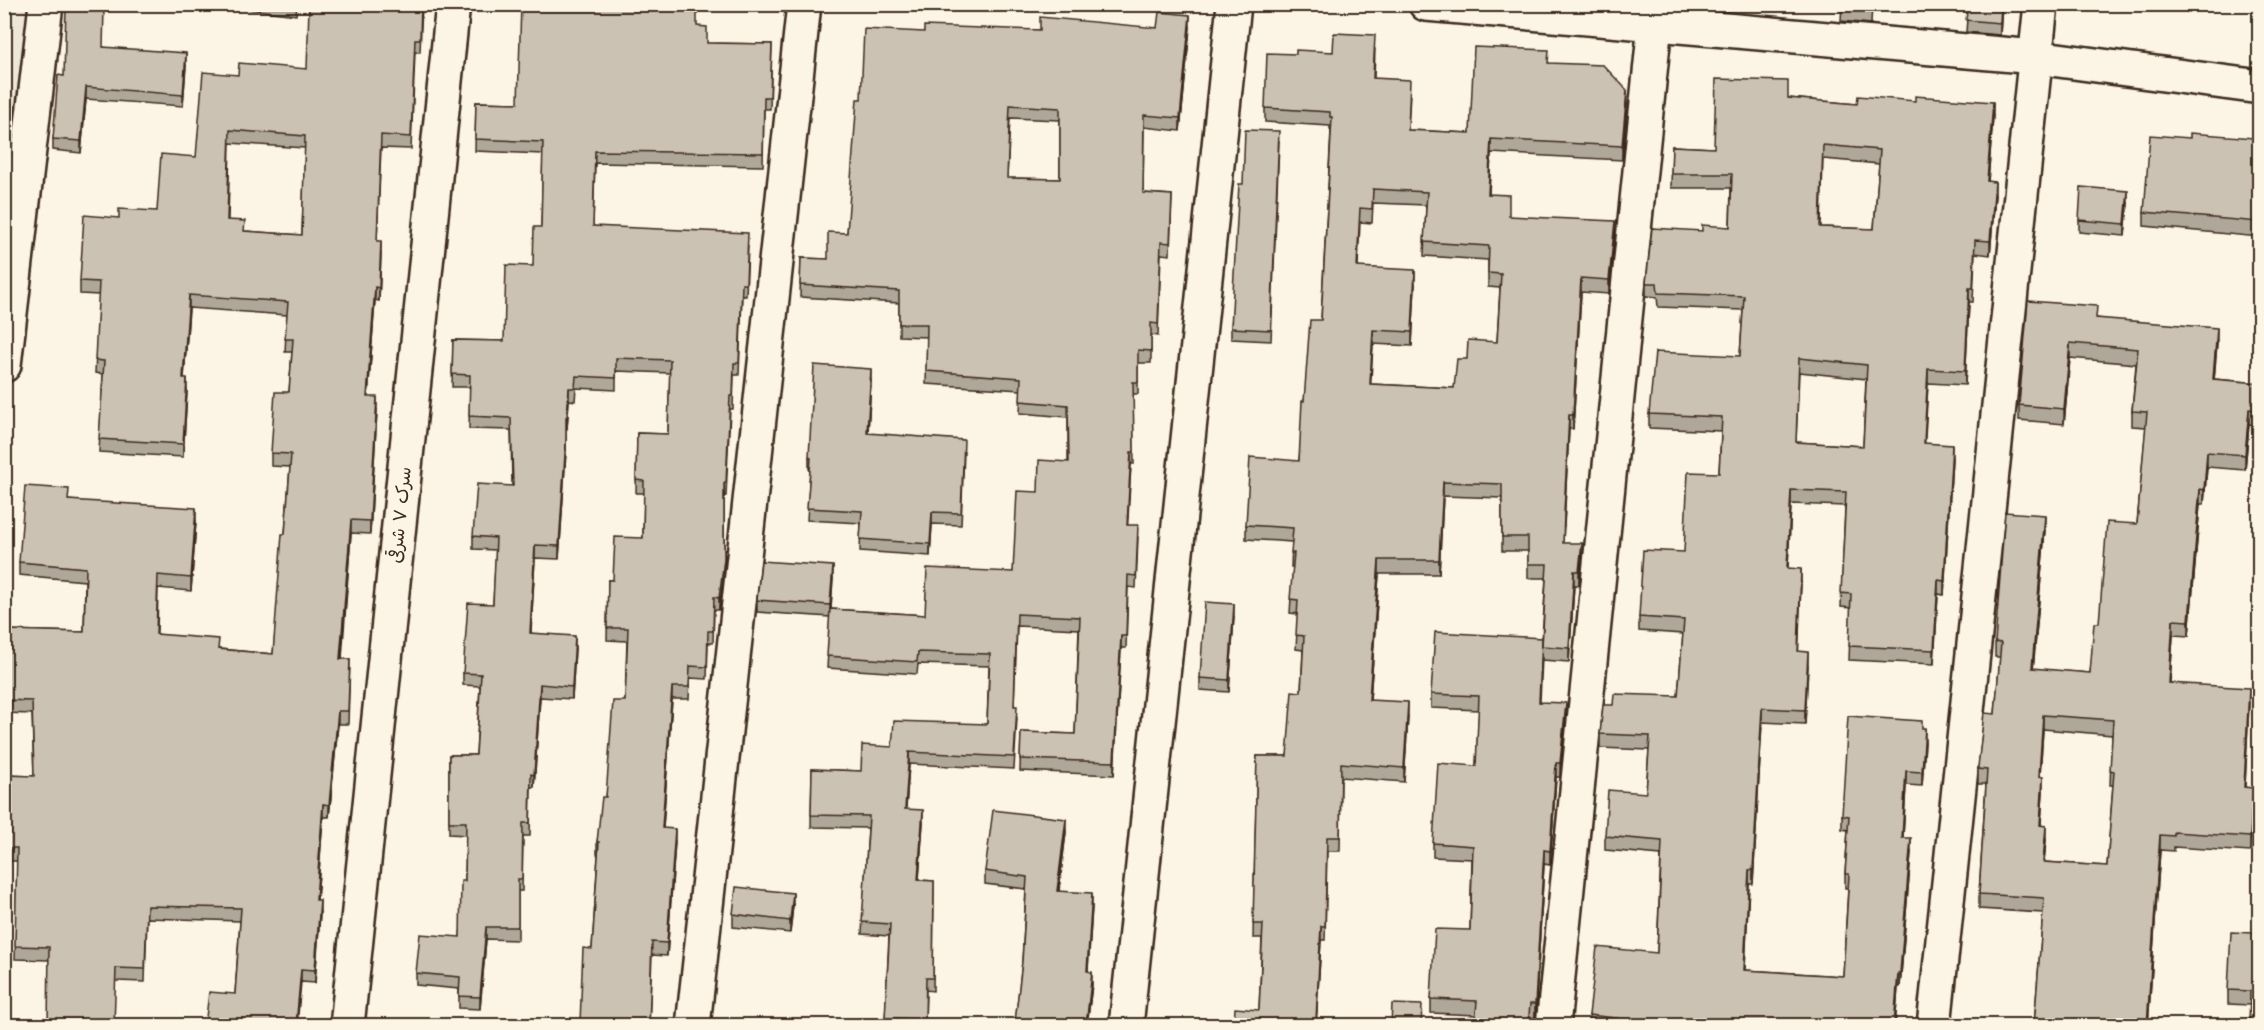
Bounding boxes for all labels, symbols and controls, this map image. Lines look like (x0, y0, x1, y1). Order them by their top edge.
street label: سرک ۷ شرقی (380, 465, 417, 564)

